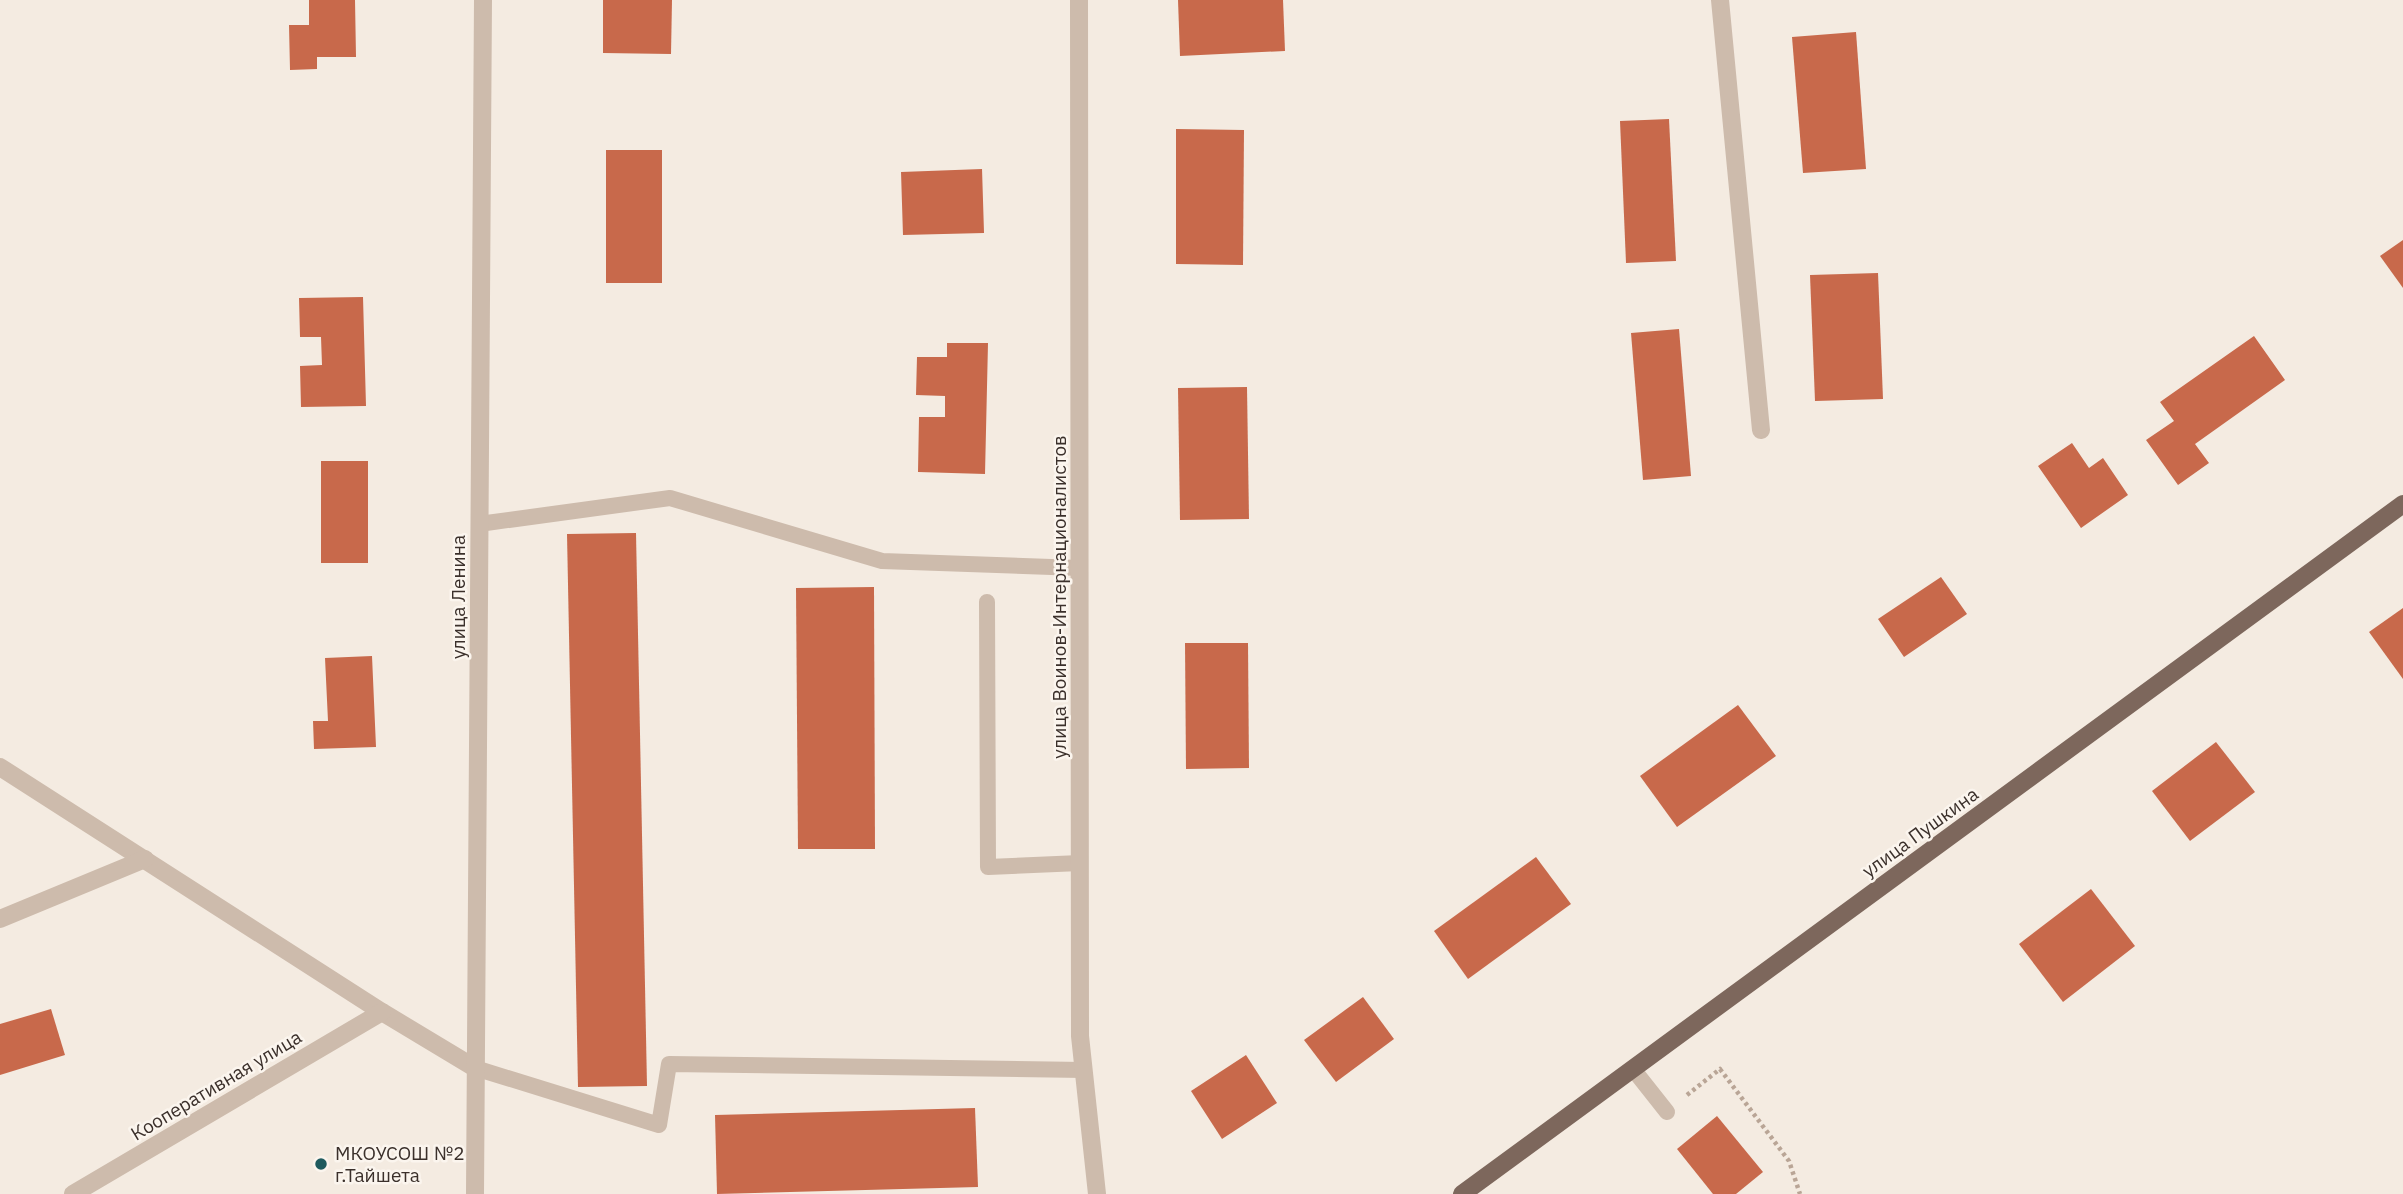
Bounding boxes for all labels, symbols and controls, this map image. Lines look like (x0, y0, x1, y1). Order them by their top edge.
street label: улица Воинов-Интернационалистов (1047, 435, 1071, 759)
street label: улица Ленина (446, 535, 470, 659)
street label: улица Пушкина (1857, 782, 1983, 882)
street label: Кооперативная улица (126, 1025, 306, 1145)
place label: МКОУСОШ №2 г.Тайшета (335, 1141, 465, 1187)
marker: МКОУСОШ №2 г.Тайшета (313, 1156, 329, 1172)

